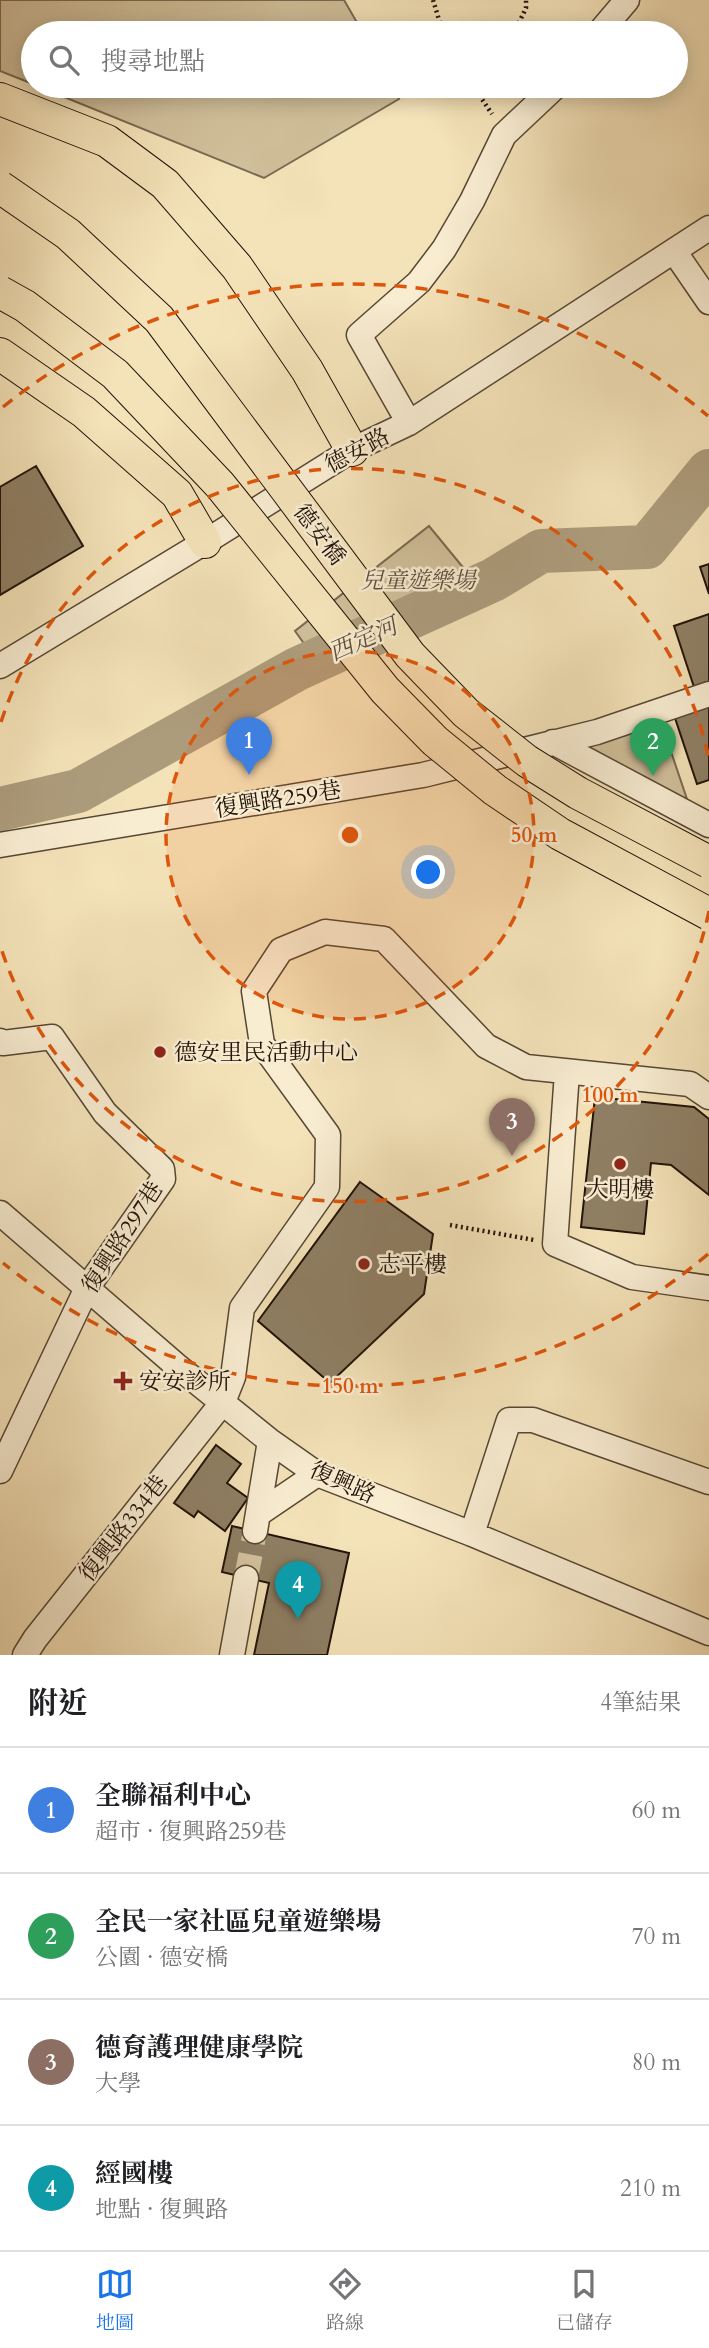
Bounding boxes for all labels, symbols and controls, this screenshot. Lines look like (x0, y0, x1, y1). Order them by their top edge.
search box (21, 21, 688, 98)
icon: search (45, 41, 83, 79)
text: 搜尋地點 (101, 44, 205, 79)
street label: 德安路 (319, 421, 395, 480)
street label: 德安橋 (286, 497, 353, 571)
park label: 兒童遊樂場 (361, 565, 478, 596)
water label: 西定河 (324, 608, 406, 669)
pin: 1 (226, 717, 272, 775)
pin: 2 (630, 718, 676, 776)
street label: 復興路259巷 (213, 774, 343, 825)
text: 50 m (511, 821, 558, 850)
centre of rings (338, 823, 362, 847)
your location (411, 855, 445, 889)
place label: 德安里民活動中心 (174, 1037, 358, 1068)
marker: 德安里民活動中心 (152, 1044, 168, 1060)
text: 100 m (581, 1081, 639, 1110)
pin: 3 (489, 1098, 535, 1156)
marker: 大明樓 (612, 1156, 628, 1172)
place label: 大明樓 (586, 1174, 655, 1205)
street label: 復興路297巷 (75, 1175, 170, 1299)
place label: 志平樓 (378, 1249, 447, 1280)
marker: 志平樓 (356, 1256, 372, 1272)
place label: 安安診所 (139, 1366, 231, 1397)
marker: 安安診所 (113, 1371, 133, 1391)
text: 150 m (321, 1372, 379, 1401)
street label: 復興路 (305, 1454, 381, 1511)
street label: 復興路334巷 (72, 1469, 175, 1588)
pin: 4 (275, 1561, 321, 1619)
text: 附近 (28, 1683, 88, 1724)
text: 4筆結果 (600, 1687, 681, 1718)
text: 全聯福利中心 (95, 1778, 251, 1813)
text: 1 (45, 1795, 57, 1826)
text: 60 m (632, 1795, 681, 1826)
text: 超市 · 復興路259巷 (95, 1816, 287, 1847)
text: 全民一家社區兒童遊樂場 (95, 1904, 381, 1939)
text: 2 (45, 1921, 57, 1952)
text: 70 m (632, 1921, 681, 1952)
text: 公園 · 德安橋 (95, 1942, 228, 1973)
text: 德育護理健康學院 (95, 2030, 303, 2065)
text: 3 (45, 2047, 57, 2078)
text: 80 m (632, 2047, 681, 2078)
text: 大學 (95, 2068, 141, 2099)
text: 經國樓 (95, 2156, 173, 2191)
text: 4 (45, 2173, 57, 2204)
text: 210 m (620, 2173, 681, 2204)
text: 地點 · 復興路 (95, 2194, 228, 2225)
tab: 地圖 (96, 2265, 134, 2336)
tab: 路線 (326, 2265, 364, 2336)
tab: 已儲存 (556, 2265, 613, 2336)

